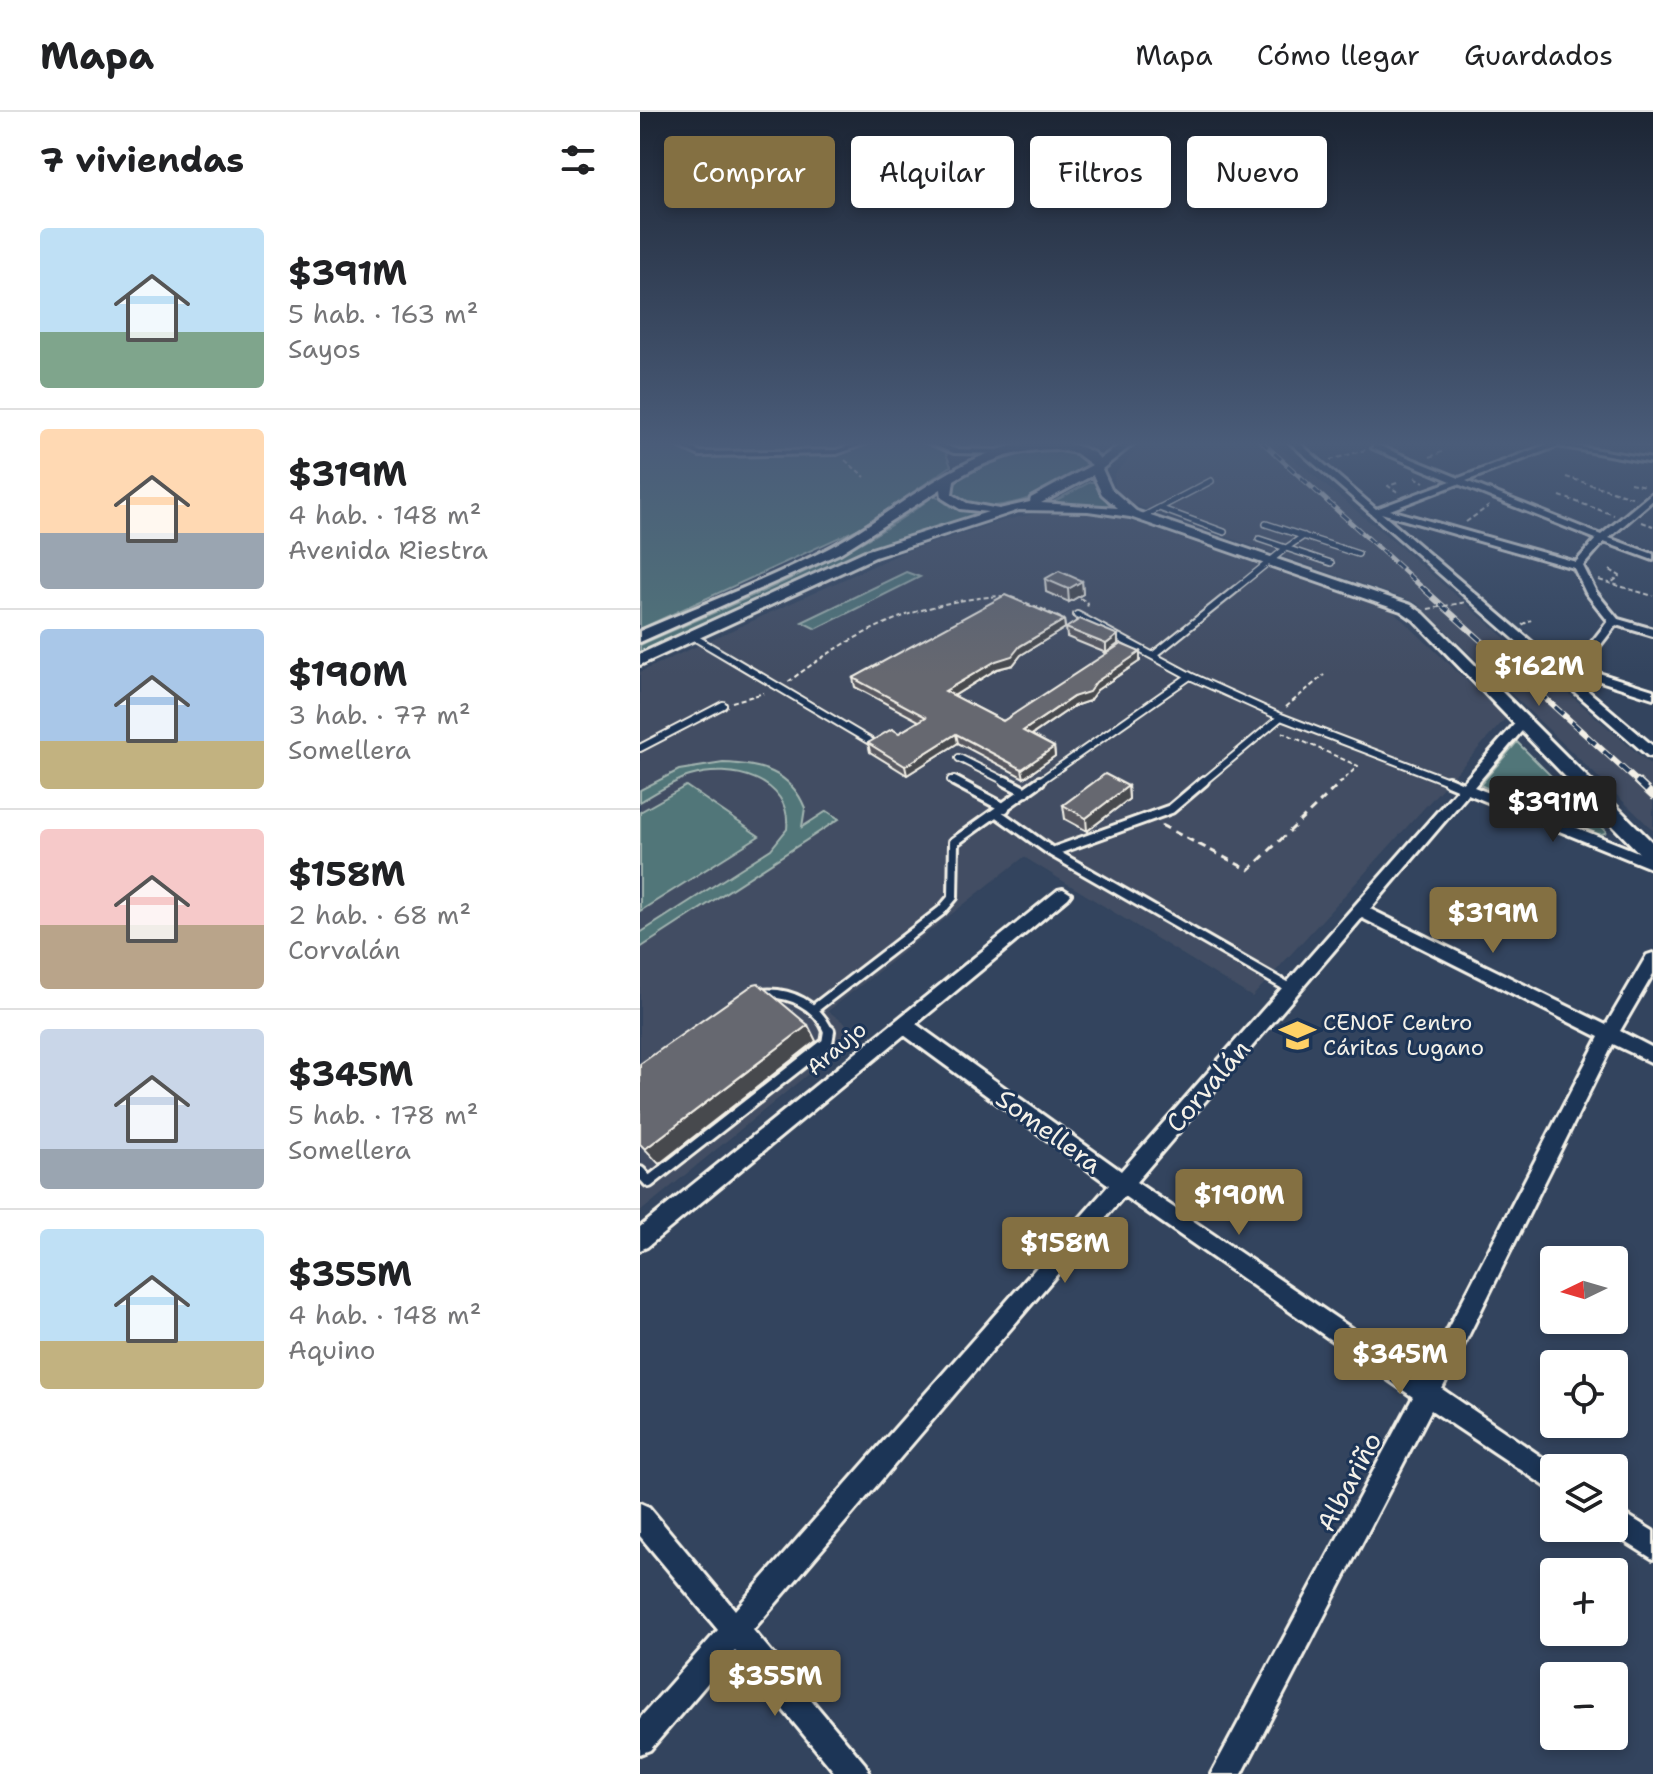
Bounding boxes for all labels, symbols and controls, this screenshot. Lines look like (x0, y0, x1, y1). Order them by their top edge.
text: Mapa (40, 30, 154, 81)
text: Mapa (1135, 36, 1213, 74)
text: Cómo llegar (1257, 36, 1420, 74)
text: Guardados (1464, 36, 1613, 74)
chip: Comprar (664, 136, 835, 208)
chip: Alquilar (851, 136, 1014, 208)
chip: Filtros (1030, 136, 1171, 208)
chip: Nuevo (1187, 136, 1327, 208)
text: 7 viviendas (40, 137, 244, 183)
icon: filters (556, 138, 600, 182)
text: $391M (288, 250, 407, 296)
icon: home (104, 260, 200, 356)
text: 5 hab. · 163 m² (288, 296, 478, 331)
text: Sayos (288, 331, 361, 366)
text: $319M (288, 451, 407, 497)
icon: home (104, 461, 200, 557)
text: 4 hab. · 148 m² (288, 497, 481, 532)
text: Avenida Riestra (288, 532, 488, 567)
pin: $162M (1483, 640, 1595, 708)
text: $162M (1494, 648, 1584, 683)
text: $190M (288, 651, 407, 697)
icon: home (104, 661, 200, 757)
text: 3 hab. · 77 m² (288, 697, 471, 732)
text: Somellera (288, 732, 411, 767)
pin: $391M (1497, 776, 1609, 844)
text: $391M (1507, 784, 1599, 819)
text: $158M (288, 851, 405, 897)
icon: home (104, 861, 200, 957)
pin: $319M (1437, 887, 1549, 955)
text: $319M (1447, 895, 1539, 930)
text: 2 hab. · 68 m² (288, 897, 471, 932)
text: Corvalán (288, 932, 400, 967)
place label: CENOF Centro Cáritas Lugano (1323, 1008, 1484, 1062)
street label: Araujo (800, 1015, 872, 1082)
school or university icon: CENOF Centro Cáritas Lugano (1278, 1016, 1316, 1054)
street label: Corvalán (1158, 1032, 1258, 1140)
text: $345M (288, 1051, 414, 1097)
icon: home (104, 1061, 200, 1157)
street label: Somellera (989, 1080, 1109, 1181)
text: 5 hab. · 178 m² (288, 1097, 479, 1132)
text: Somellera (288, 1132, 411, 1167)
pin: $190M (1183, 1169, 1295, 1237)
text: $190M (1193, 1177, 1285, 1212)
pin: $158M (1009, 1217, 1121, 1285)
text: $158M (1020, 1225, 1110, 1260)
north arrow (1540, 1246, 1628, 1334)
map controls (1540, 1246, 1628, 1750)
text: $355M (288, 1251, 412, 1297)
icon: home (104, 1261, 200, 1357)
text: 4 hab. · 148 m² (288, 1297, 481, 1332)
pin: $345M (1344, 1328, 1456, 1396)
text: Aquino (288, 1332, 375, 1367)
text: $345M (1352, 1336, 1448, 1371)
button: locate (1540, 1350, 1628, 1438)
street label: Albariño (1308, 1426, 1389, 1538)
button: layers (1540, 1454, 1628, 1542)
button: + (1540, 1558, 1628, 1646)
pin: $355M (719, 1650, 831, 1718)
text: $355M (728, 1658, 822, 1693)
button: − (1540, 1662, 1628, 1750)

